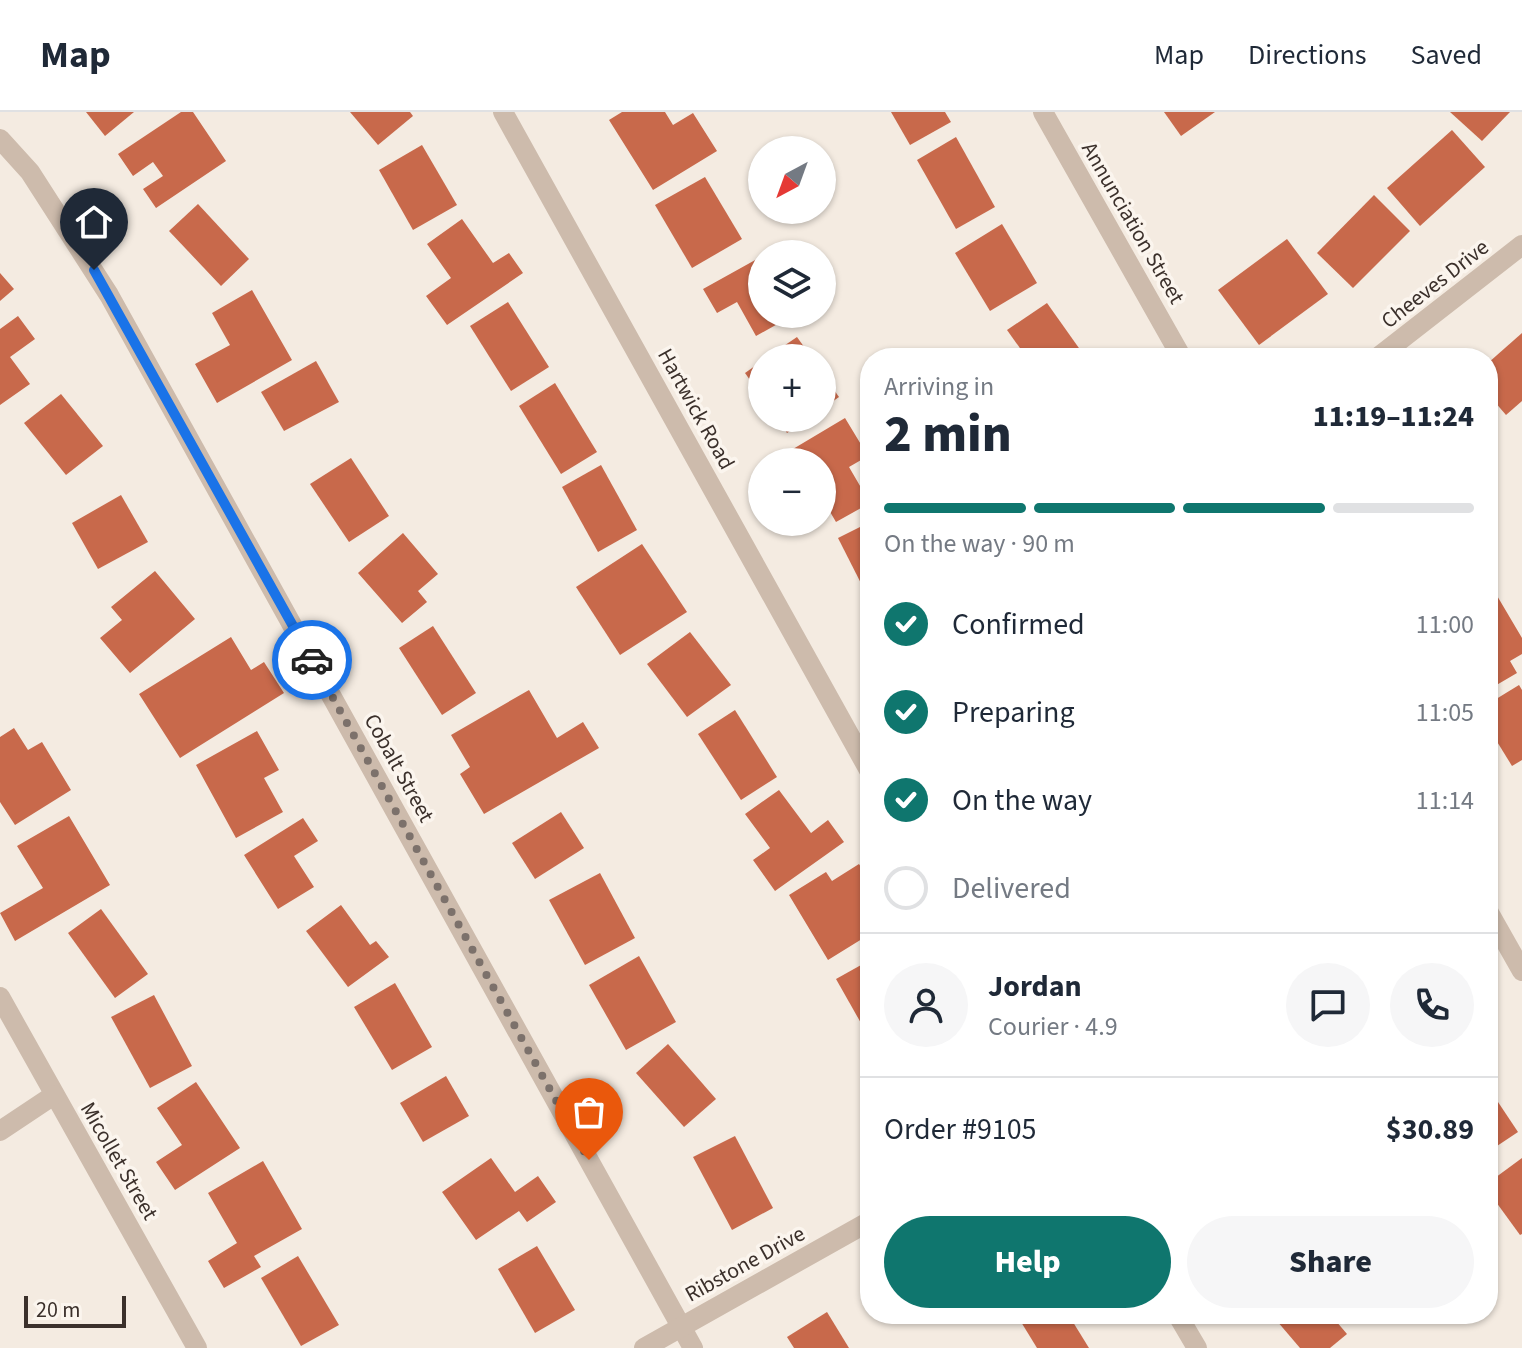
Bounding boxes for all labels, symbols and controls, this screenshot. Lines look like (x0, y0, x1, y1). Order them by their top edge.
text: Map (40, 28, 111, 82)
text: Map (1154, 35, 1204, 75)
text: Directions (1248, 35, 1367, 75)
text: Saved (1411, 35, 1482, 75)
north arrow (748, 136, 836, 224)
map controls (748, 136, 836, 536)
street label: Annunciation Street (1073, 136, 1193, 311)
pin (60, 188, 128, 270)
icon: home (72, 200, 116, 244)
street label: Cheeves Drive (1374, 232, 1496, 336)
button: layers (748, 240, 836, 328)
street label: Hartwick Road (649, 343, 743, 475)
button: + (748, 344, 836, 432)
text: Arriving in (884, 368, 994, 405)
text: 11:19–11:24 (1313, 395, 1474, 438)
text: 2 min (884, 398, 1012, 472)
button: − (748, 448, 836, 536)
text: On the way · 90 m (884, 525, 1075, 562)
icon: check (884, 602, 928, 646)
text: Confirmed (952, 603, 1085, 646)
text: 11:00 (1416, 606, 1474, 643)
courier (272, 620, 352, 700)
icon: car (290, 638, 334, 682)
icon: check (884, 690, 928, 734)
text: Preparing (952, 691, 1075, 734)
text: 11:05 (1416, 694, 1474, 731)
street label: Cobalt Street (356, 708, 442, 829)
icon: check (884, 778, 928, 822)
text: On the way (952, 779, 1092, 822)
text: 11:14 (1416, 782, 1474, 819)
text: Delivered (952, 867, 1071, 910)
button: person (884, 963, 968, 1047)
button: chat (1286, 963, 1370, 1047)
button: phone (1390, 963, 1474, 1047)
text: Jordan (988, 965, 1082, 1008)
text: Courier · 4.9 (988, 1008, 1118, 1045)
pin (555, 1078, 623, 1160)
icon: bag (567, 1090, 611, 1134)
street label: Micollet Street (72, 1096, 166, 1227)
text: Order #9105 (884, 1108, 1037, 1151)
text: $30.89 (1386, 1108, 1474, 1151)
button: Help (884, 1216, 1171, 1308)
button: Share (1187, 1216, 1474, 1308)
street label: Ribstone Drive (679, 1218, 811, 1310)
scale bar (24, 1292, 126, 1328)
text: 20 m (36, 1294, 81, 1326)

